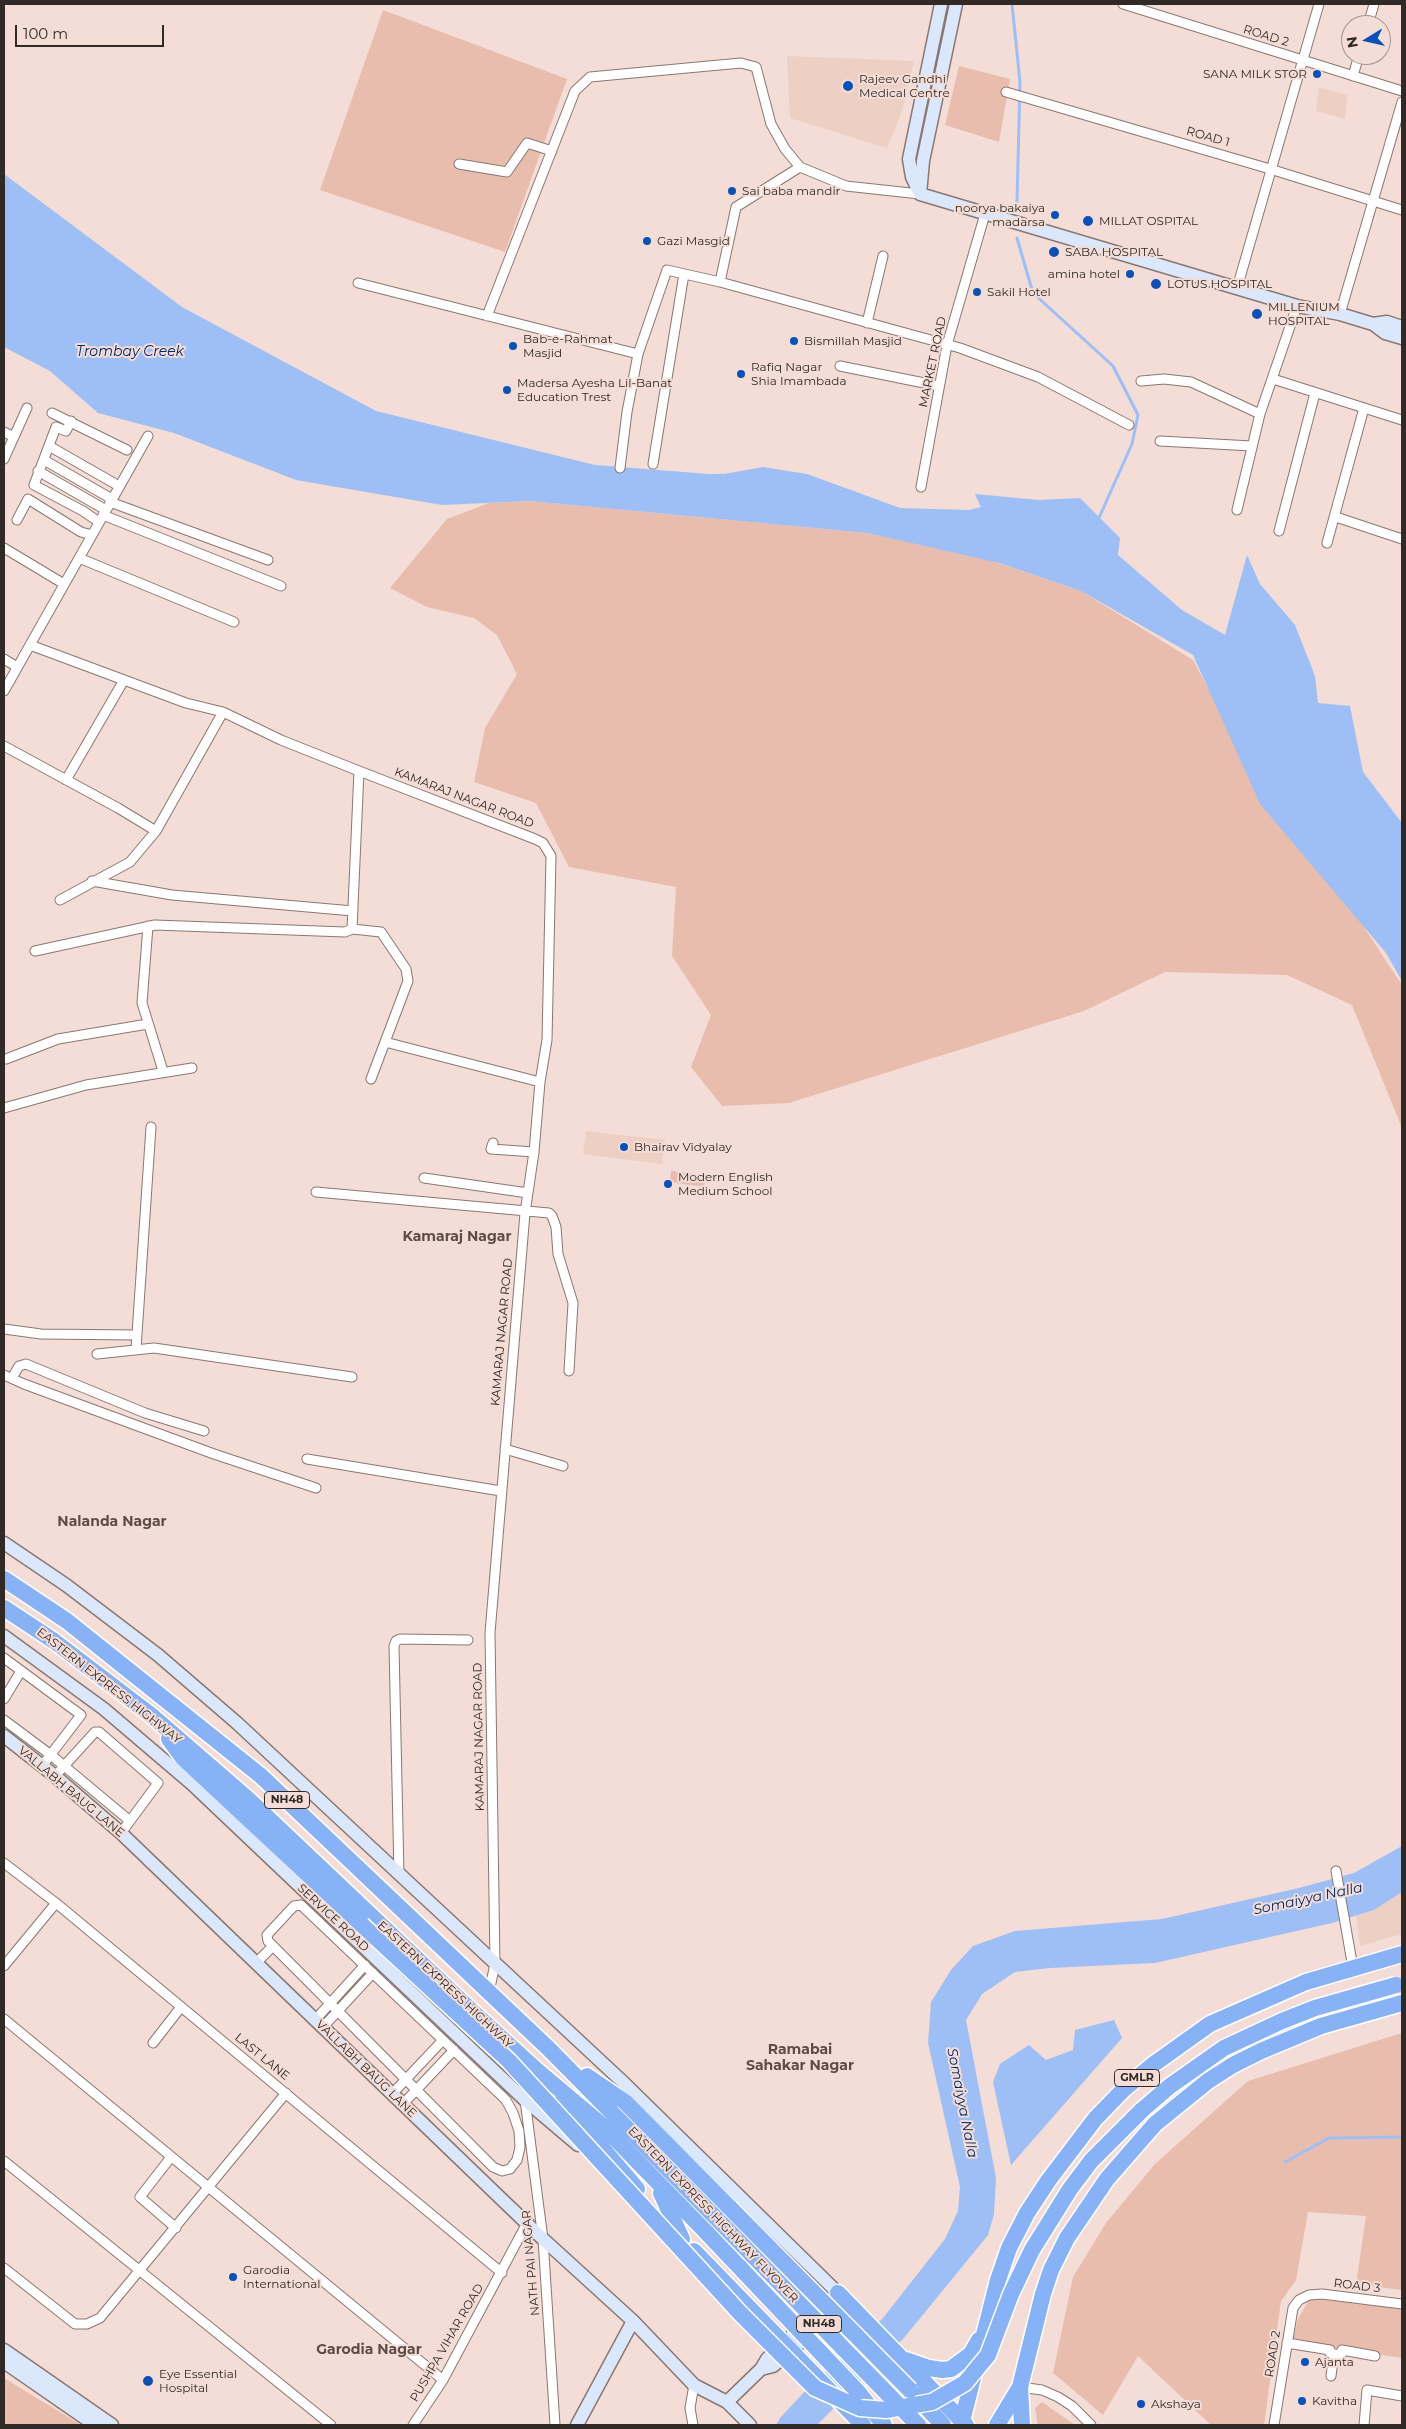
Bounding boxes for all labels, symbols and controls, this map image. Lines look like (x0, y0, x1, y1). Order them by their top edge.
scale bar (18, 15, 166, 47)
north arrow (1341, 15, 1391, 65)
street label: ROAD 2 (1241, 22, 1291, 50)
text: 100 m (23, 24, 68, 43)
text: N (1342, 35, 1362, 49)
place label: SANA MILK STOR (1203, 67, 1307, 81)
marker: SANA MILK STOR (1311, 68, 1323, 80)
place label: Rajeev Gandhi Medical Centre (859, 72, 950, 100)
marker: Rajeev Gandhi Medical Centre (841, 79, 855, 93)
street label: ROAD 1 (1185, 124, 1231, 150)
place label: Sai baba mandir (742, 184, 840, 198)
marker: Sai baba mandir (726, 185, 738, 197)
place label: noorya bakaiya madarsa (955, 201, 1045, 229)
marker: noorya bakaiya madarsa (1049, 209, 1061, 221)
marker: MILLAT OSPITAL (1081, 214, 1095, 228)
place label: MILLAT OSPITAL (1099, 214, 1198, 228)
place label: Gazi Masgid (657, 234, 730, 248)
marker: Gazi Masgid (641, 235, 653, 247)
marker: SABA HOSPITAL (1047, 245, 1061, 259)
place label: SABA HOSPITAL (1065, 245, 1163, 259)
place label: amina hotel (1048, 267, 1120, 281)
marker: amina hotel (1124, 268, 1136, 280)
marker: LOTUS HOSPITAL (1149, 277, 1163, 291)
place label: LOTUS HOSPITAL (1167, 277, 1272, 291)
place label: Sakil Hotel (987, 285, 1051, 299)
marker: Sakil Hotel (971, 286, 983, 298)
place label: MILLENIUM HOSPITAL (1268, 300, 1340, 328)
marker: MILLENIUM HOSPITAL (1250, 307, 1264, 321)
street label: MARKET ROAD (916, 315, 950, 409)
place label: Bab-e-Rahmat Masjid (523, 332, 613, 360)
place label: Bismillah Masjid (804, 334, 902, 348)
marker: Bismillah Masjid (788, 335, 800, 347)
marker: Bab-e-Rahmat Masjid (507, 340, 519, 352)
water label: Trombay Creek (76, 344, 184, 360)
place label: Rafiq Nagar Shia Imambada (751, 360, 847, 388)
marker: Rafiq Nagar Shia Imambada (735, 368, 747, 380)
place label: Madersa Ayesha Lil-Banat Education Trest (517, 376, 672, 404)
marker: Madersa Ayesha Lil-Banat Education Trest (501, 384, 513, 396)
street label: KAMARAJ NAGAR ROAD (392, 765, 536, 831)
place label: Bhairav Vidyalay (634, 1140, 732, 1154)
marker: Bhairav Vidyalay (618, 1141, 630, 1153)
place label: Modern English Medium School (678, 1170, 773, 1198)
marker: Modern English Medium School (662, 1178, 674, 1190)
district label: Kamaraj Nagar (402, 1229, 512, 1245)
street label: KAMARAJ NAGAR ROAD (488, 1257, 516, 1407)
district label: Nalanda Nagar (57, 1514, 167, 1530)
street label: EASTERN EXPRESS HIGHWAY (34, 1625, 184, 1747)
street label: KAMARAJ NAGAR ROAD (471, 1663, 487, 1811)
street label: VALLABH BAUG LANE (15, 1743, 127, 1841)
road number: NH48 (264, 1792, 310, 1808)
water label: Somaiyya Nalla (1252, 1879, 1364, 1919)
street label: SERVICE ROAD (294, 1881, 372, 1955)
street label: EASTERN EXPRESS HIGHWAY (374, 1918, 516, 2052)
street label: VALLABH BAUG LANE (313, 2017, 419, 2121)
street label: LAST LANE (232, 2031, 292, 2083)
district label: Ramabai Sahakar Nagar (746, 2042, 854, 2074)
water label: Somaiyya Nalla (943, 2047, 981, 2159)
road number: GMLR (1114, 2070, 1160, 2086)
street label: EASTERN EXPRESS HIGHWAY FLYOVER (625, 2124, 801, 2306)
street label: NATH PAI NAGAR (519, 2210, 543, 2316)
place label: Garodia International (243, 2263, 321, 2291)
marker: Garodia International (227, 2271, 239, 2283)
street label: ROAD 3 (1333, 2276, 1381, 2296)
street label: PUSHPA VIHAR ROAD (407, 2281, 487, 2405)
road number: NH48 (796, 2316, 842, 2332)
street label: ROAD 2 (1262, 2330, 1284, 2378)
district label: Garodia Nagar (316, 2342, 422, 2358)
place label: Ajanta (1315, 2355, 1354, 2369)
marker: Ajanta (1299, 2356, 1311, 2368)
place label: Eye Essential Hospital (159, 2367, 237, 2395)
marker: Eye Essential Hospital (141, 2374, 155, 2388)
place label: Kavitha (1312, 2394, 1357, 2408)
marker: Kavitha (1296, 2395, 1308, 2407)
place label: Akshaya (1151, 2397, 1201, 2411)
marker: Akshaya (1135, 2398, 1147, 2410)

